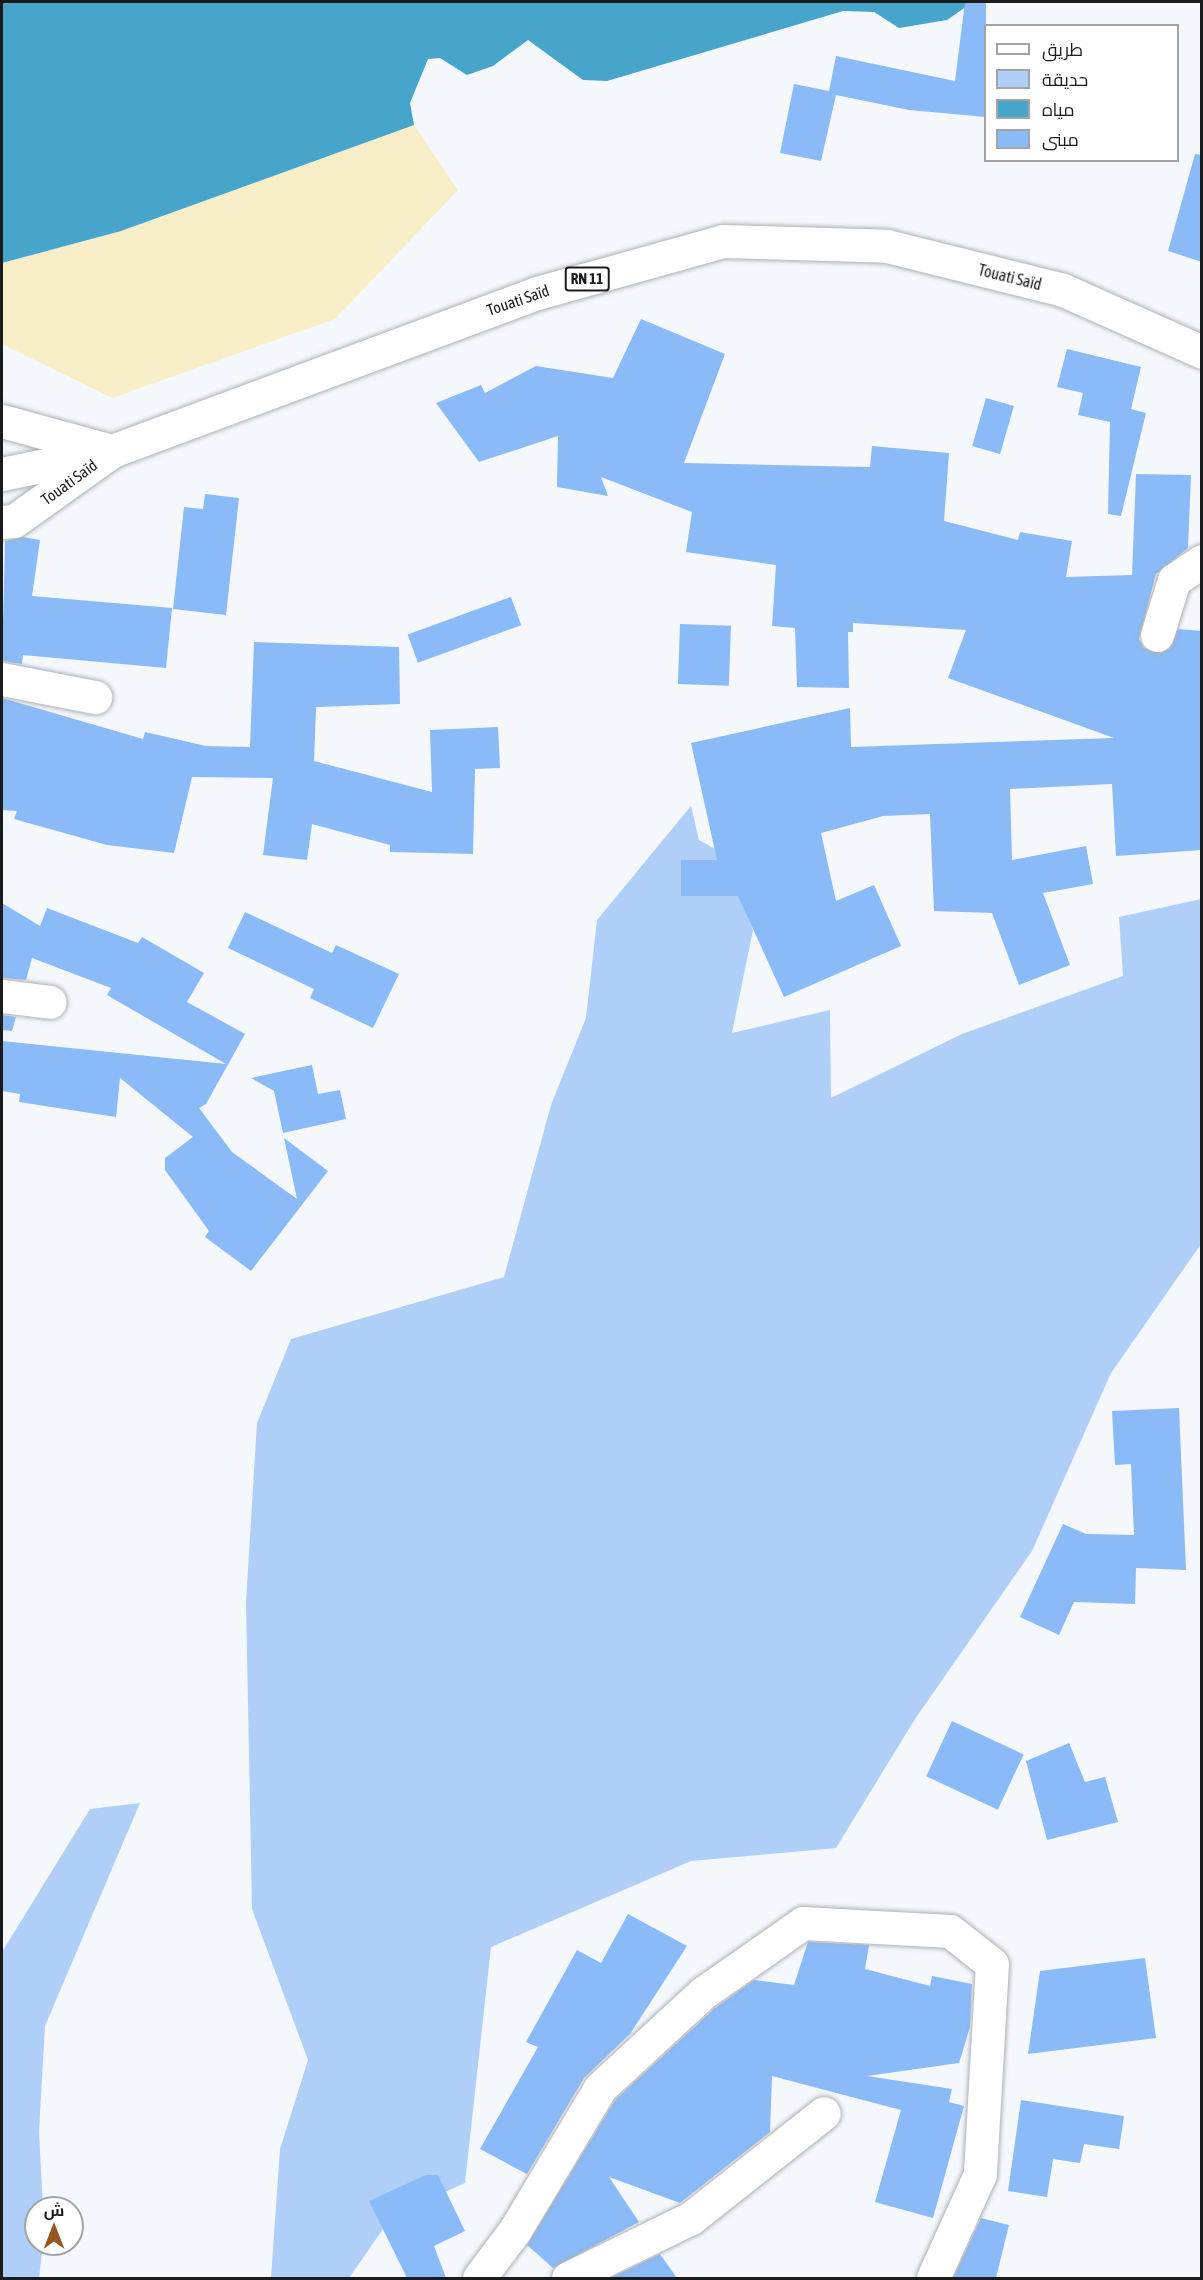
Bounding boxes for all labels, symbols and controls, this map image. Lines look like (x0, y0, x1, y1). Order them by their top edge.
legend (984, 24, 1179, 162)
text: طريق (1042, 39, 1083, 60)
text: حديقة (1042, 69, 1088, 90)
text: مياه (1042, 99, 1075, 120)
text: مبنى (1042, 129, 1079, 150)
street label: Touati Saïd (976, 260, 1044, 294)
road number: RN 11 (564, 267, 610, 291)
street label: Touati Saïd (484, 280, 552, 320)
street label: Touati Saïd (37, 455, 101, 509)
north arrow (24, 2196, 84, 2256)
text: ش (44, 2201, 64, 2219)

